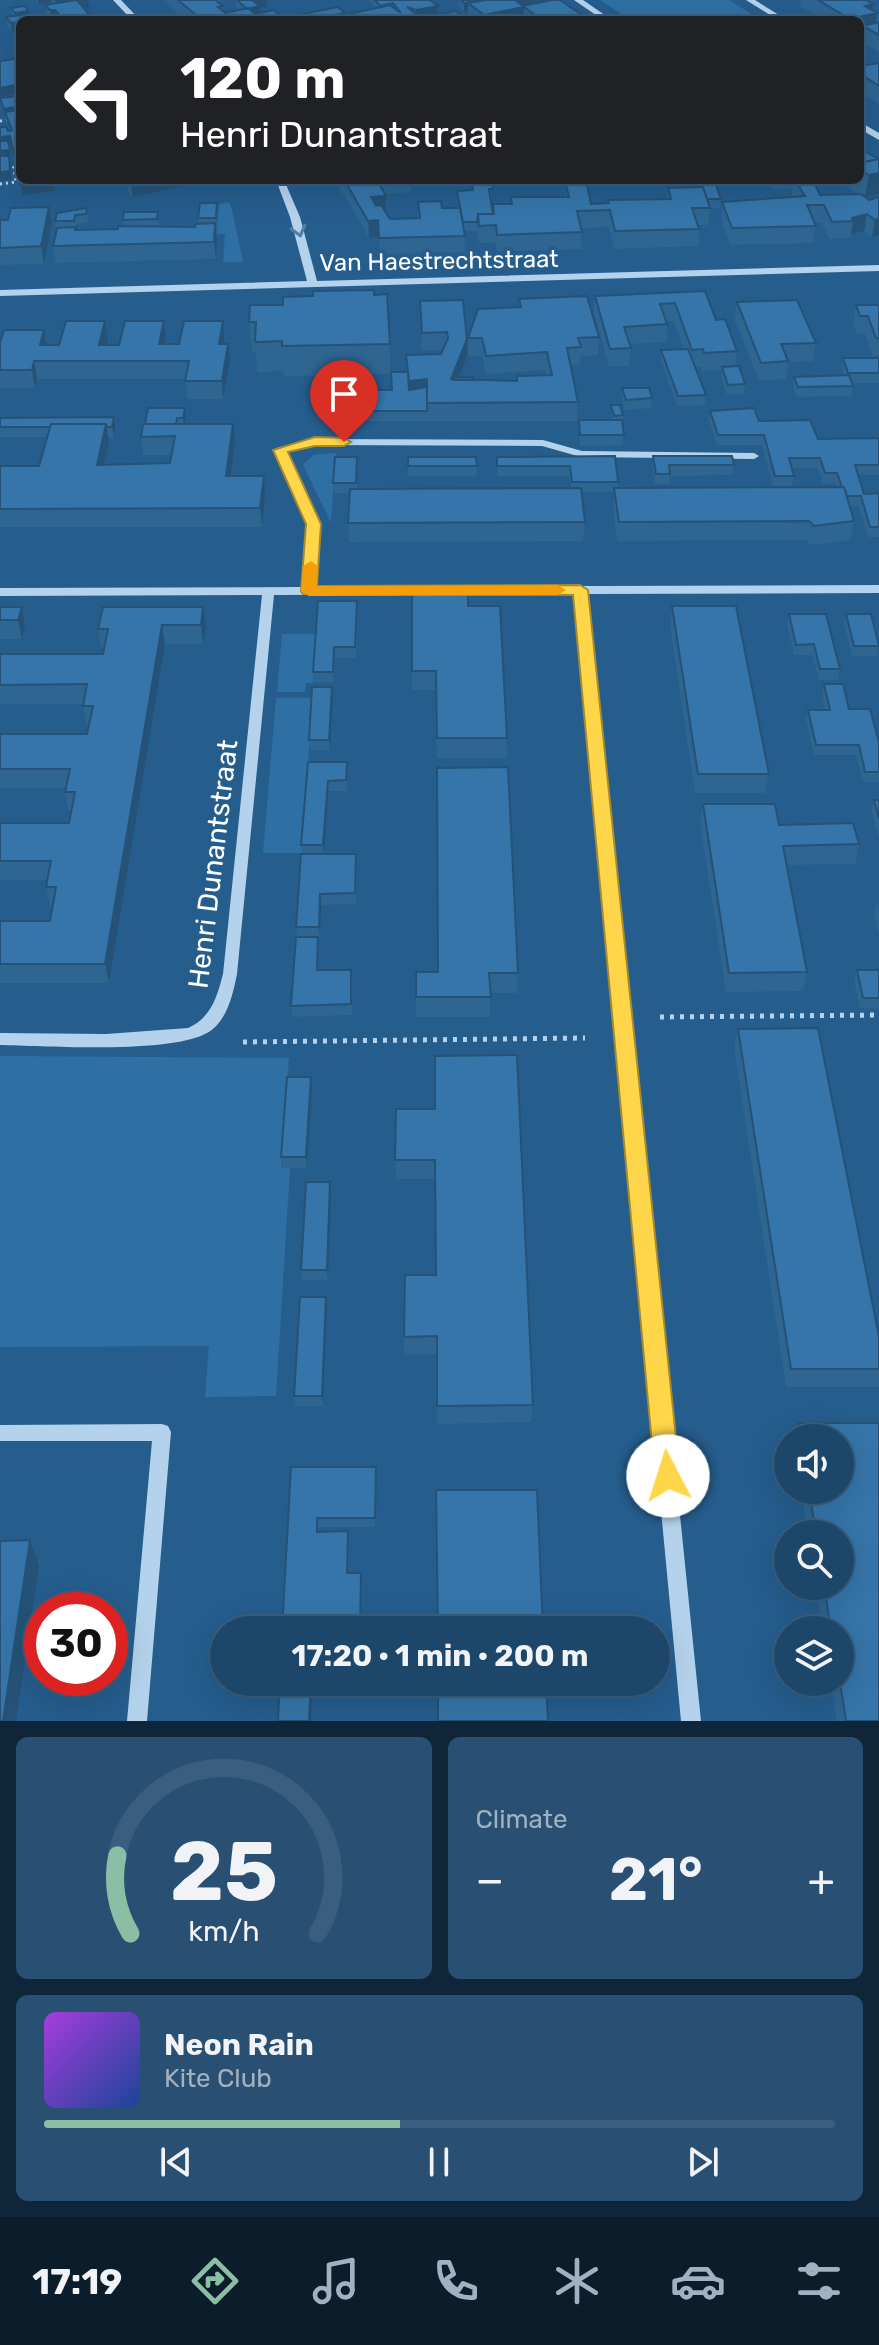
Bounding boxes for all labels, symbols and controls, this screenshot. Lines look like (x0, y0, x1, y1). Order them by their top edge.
text: 120 m (180, 46, 346, 112)
icon: left (48, 48, 152, 152)
text: Henri Dunantstraat (180, 113, 502, 156)
one-way arrow (290, 224, 307, 238)
street label: Van Haestrechtstraat (319, 245, 559, 277)
pin (310, 360, 378, 442)
icon: arrive (322, 372, 366, 416)
street label: Henri Dunantstraat (181, 738, 245, 990)
map controls (774, 1424, 854, 1696)
button: sound (774, 1424, 854, 1504)
position arrow (626, 1434, 710, 1518)
button: search (774, 1520, 854, 1600)
speed limit sign: 30 (24, 1592, 128, 1696)
button: layers (774, 1616, 854, 1696)
text: 17:20 · 1 min · 200 m (292, 1638, 588, 1674)
text: Climate (476, 1804, 568, 1835)
text: 25 (170, 1822, 278, 1921)
text: 21° (609, 1844, 703, 1915)
text: − (476, 1854, 504, 1906)
text: + (808, 1854, 835, 1906)
text: km/h (188, 1914, 259, 1948)
text: Neon Rain (164, 2027, 314, 2063)
text: Kite Club (164, 2063, 272, 2094)
icon: previous (154, 2140, 198, 2184)
icon: pause (417, 2140, 461, 2184)
icon: next (681, 2140, 725, 2184)
icon: directions (187, 2253, 243, 2309)
icon: music (308, 2253, 364, 2309)
icon: phone (428, 2253, 484, 2309)
icon: climate (549, 2253, 605, 2309)
icon: car (670, 2253, 726, 2309)
icon: filters (791, 2253, 847, 2309)
text: 17:19 (32, 2260, 122, 2303)

